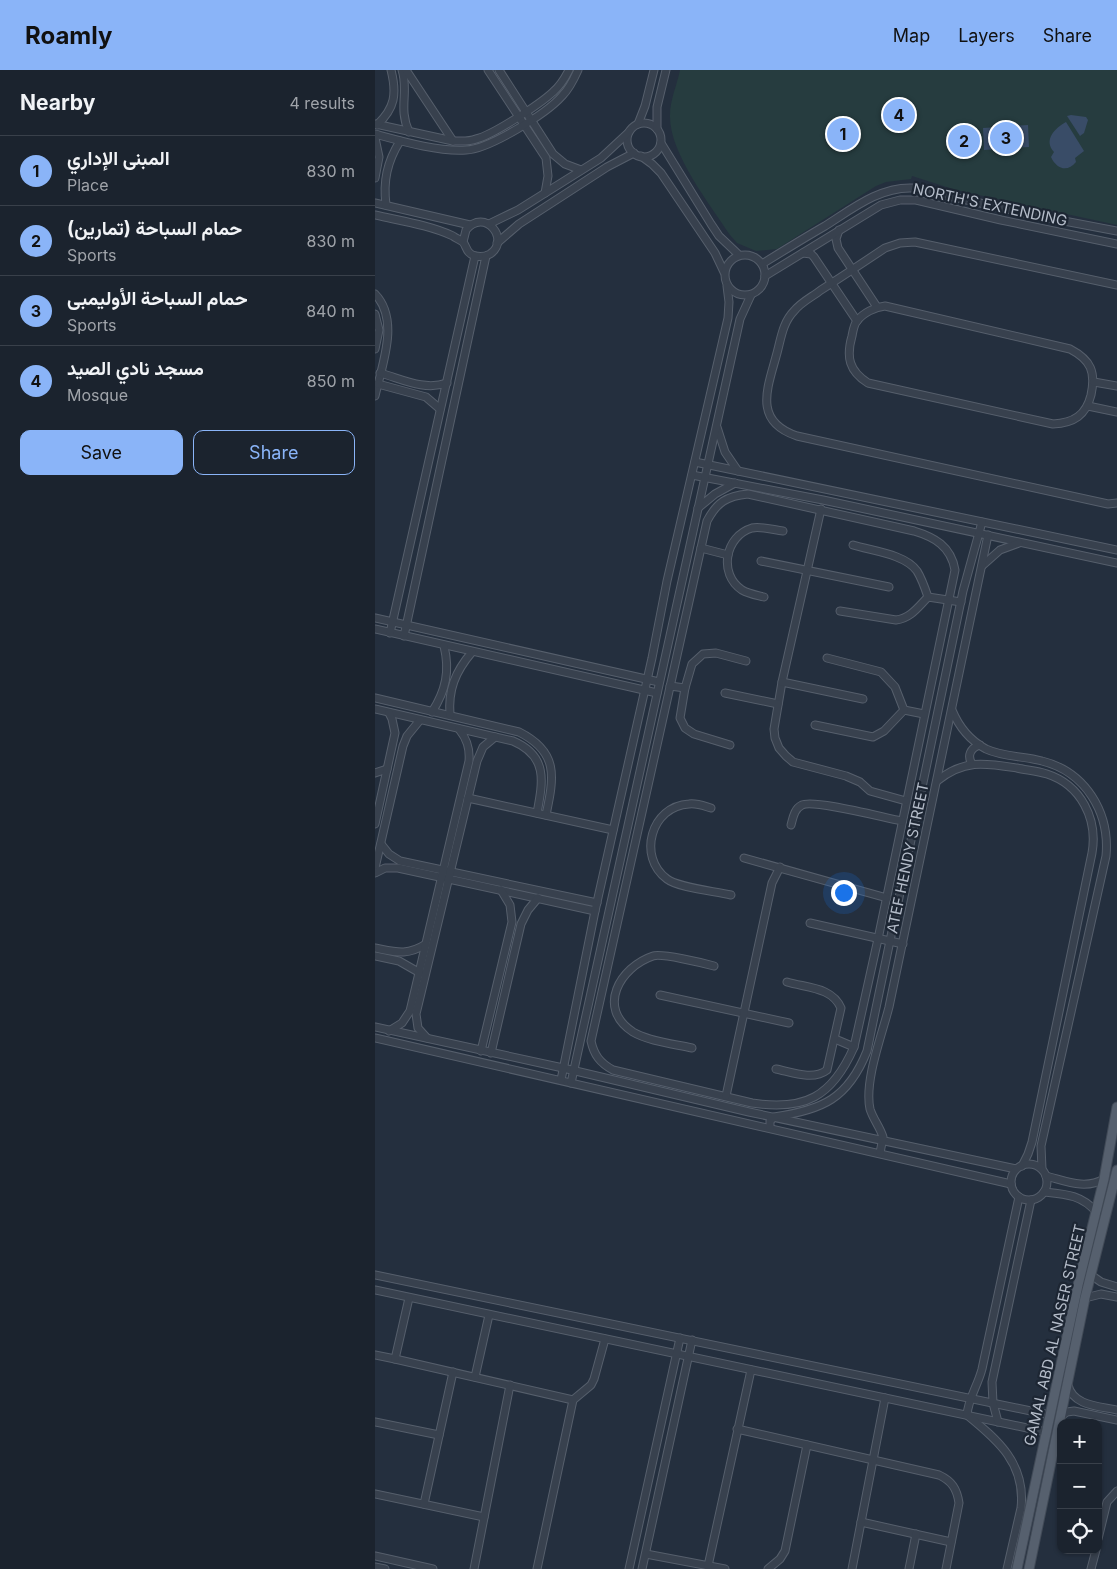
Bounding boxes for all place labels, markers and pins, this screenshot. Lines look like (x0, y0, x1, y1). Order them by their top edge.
pin: 4 (883, 96, 915, 134)
pin: 1 (827, 115, 859, 153)
pin: 3 (990, 119, 1022, 157)
pin: 2 (948, 122, 980, 160)

